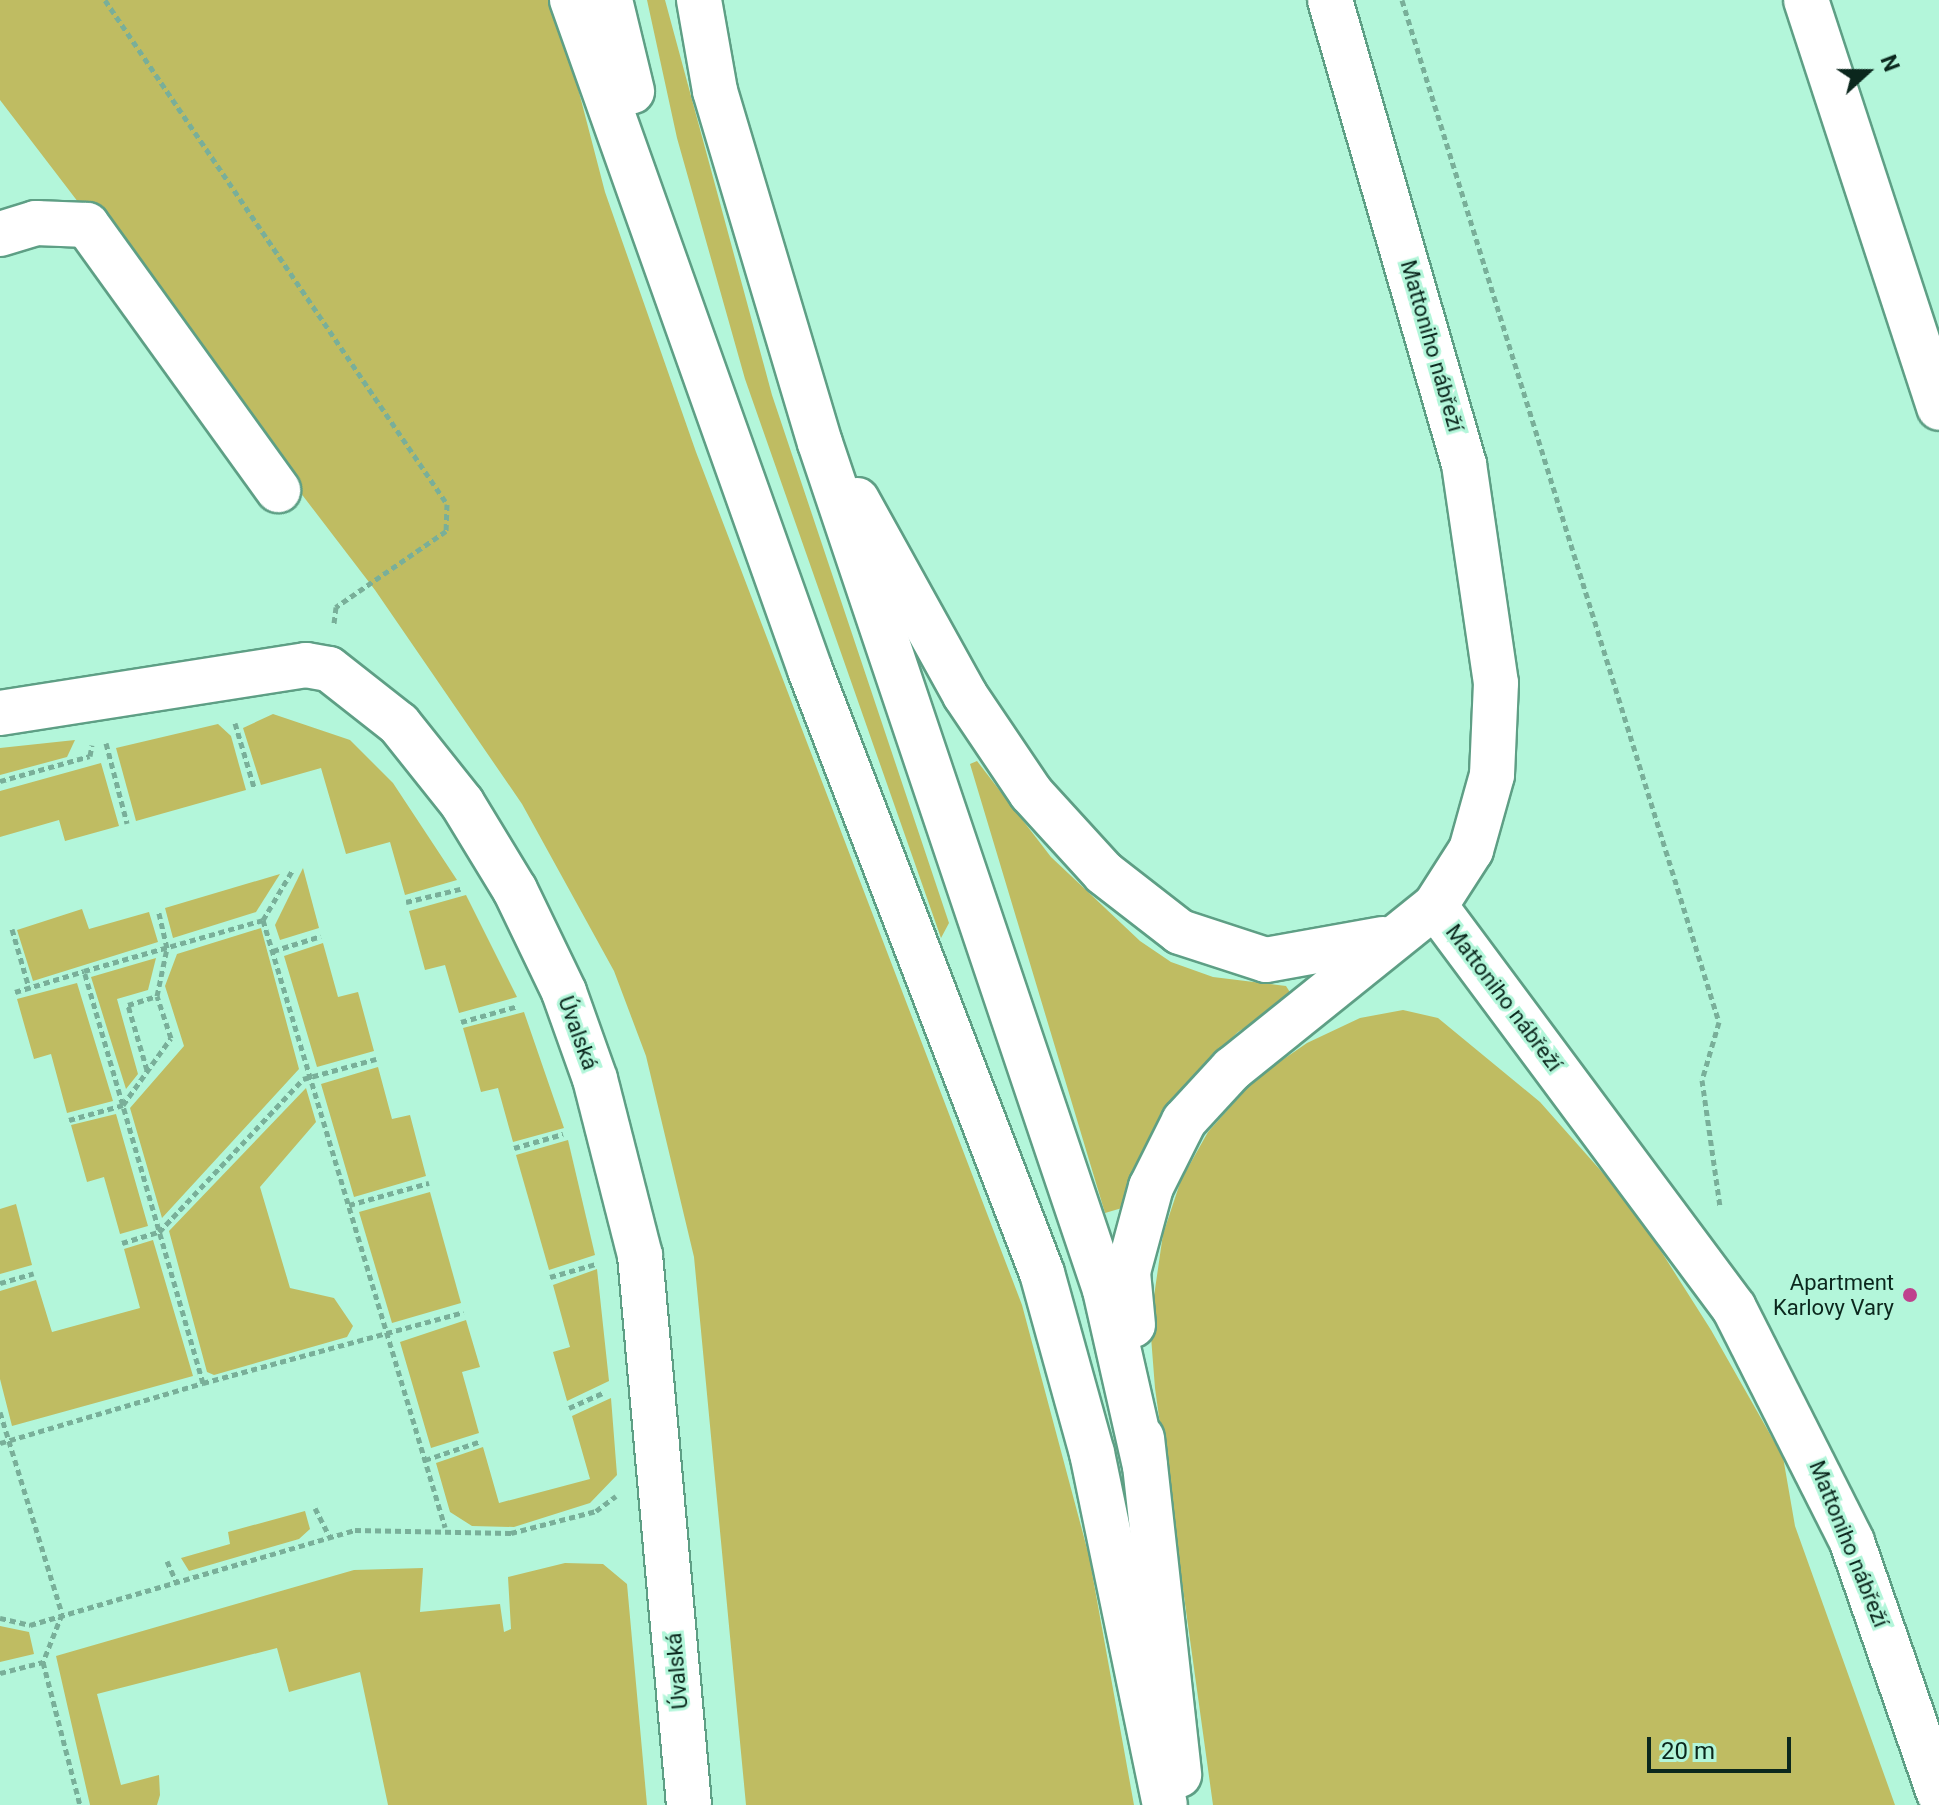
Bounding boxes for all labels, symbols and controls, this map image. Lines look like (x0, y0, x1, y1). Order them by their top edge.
north arrow (1827, 32, 1907, 112)
text: N (1875, 51, 1904, 75)
street label: Mattoniho nábřeží (1395, 257, 1469, 435)
street label: Mattoniho nábřeží (1440, 919, 1568, 1077)
street label: Úvalská (553, 993, 603, 1073)
place label: Apartment Karlovy Vary (1773, 1269, 1894, 1320)
marker: Apartment Karlovy Vary (1901, 1286, 1919, 1304)
street label: Mattoniho nábřeží (1804, 1457, 1894, 1631)
street label: Úvalská (661, 1632, 693, 1710)
scale bar (1651, 1721, 1795, 1771)
text: 20 m (1661, 1737, 1715, 1765)

